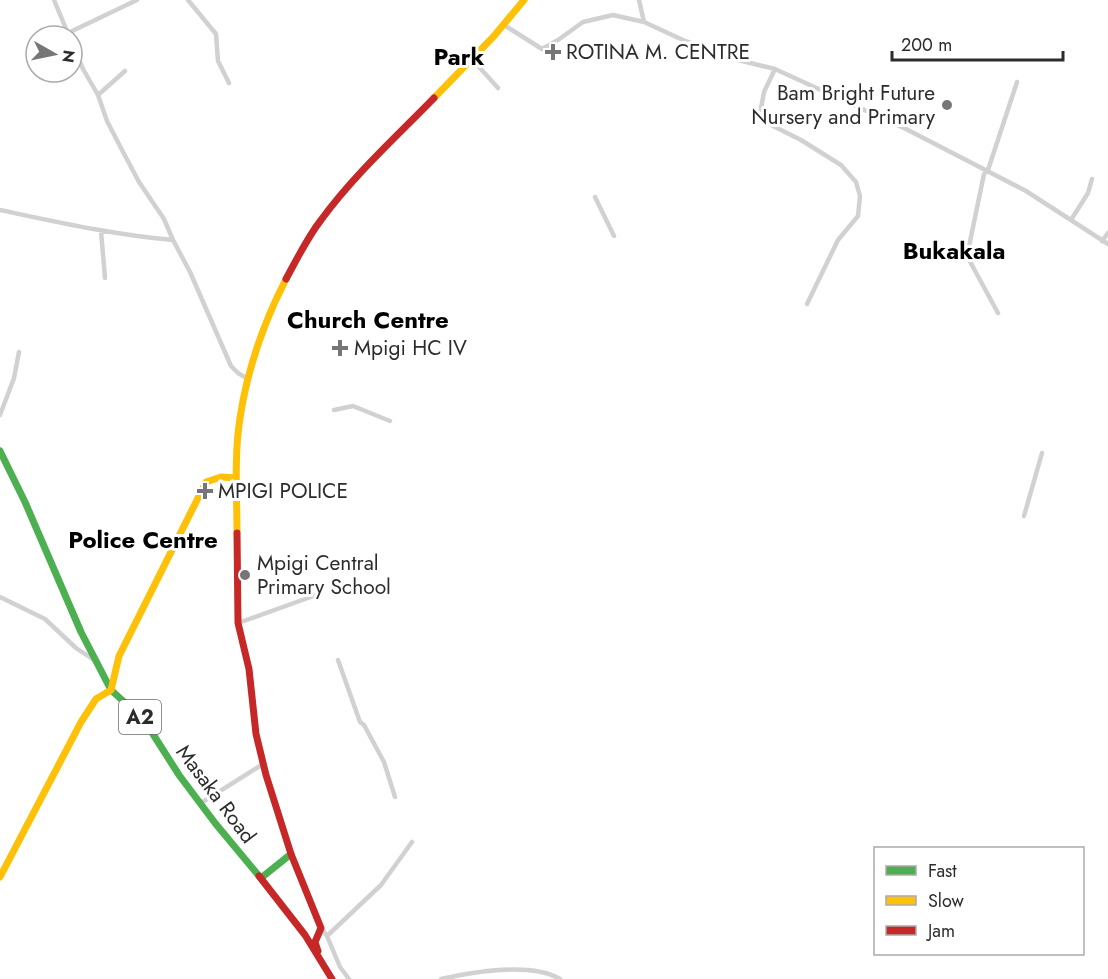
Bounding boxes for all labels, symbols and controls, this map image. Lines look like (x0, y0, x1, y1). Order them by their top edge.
north arrow (24, 24, 84, 84)
scale bar (892, 24, 1063, 62)
text: 200 m (901, 32, 952, 58)
place label: ROTINA M. CENTRE (566, 37, 750, 67)
district label: Park (434, 39, 485, 74)
marker: ROTINA M. CENTRE (544, 43, 562, 61)
text: N (56, 48, 81, 64)
place label: Bam Bright Future Nursery and Primary (751, 78, 936, 132)
marker: Bam Bright Future Nursery and Primary (940, 98, 954, 112)
district label: Bukakala (903, 233, 1005, 268)
district label: Church Centre (287, 302, 449, 337)
place label: Mpigi HC IV (354, 333, 467, 363)
marker: Mpigi HC IV (331, 339, 349, 357)
place label: MPIGI POLICE (218, 476, 348, 506)
marker: MPIGI POLICE (196, 482, 214, 500)
district label: Police Centre (68, 522, 218, 557)
place label: Mpigi Central Primary School (257, 548, 391, 602)
marker: Mpigi Central Primary School (238, 568, 252, 582)
road number: A2 (119, 700, 161, 734)
street label: Masaka Road (169, 738, 263, 850)
legend (874, 847, 1084, 955)
text: Fast (928, 858, 957, 884)
text: Slow (928, 888, 965, 914)
text: Jam (926, 918, 955, 944)

